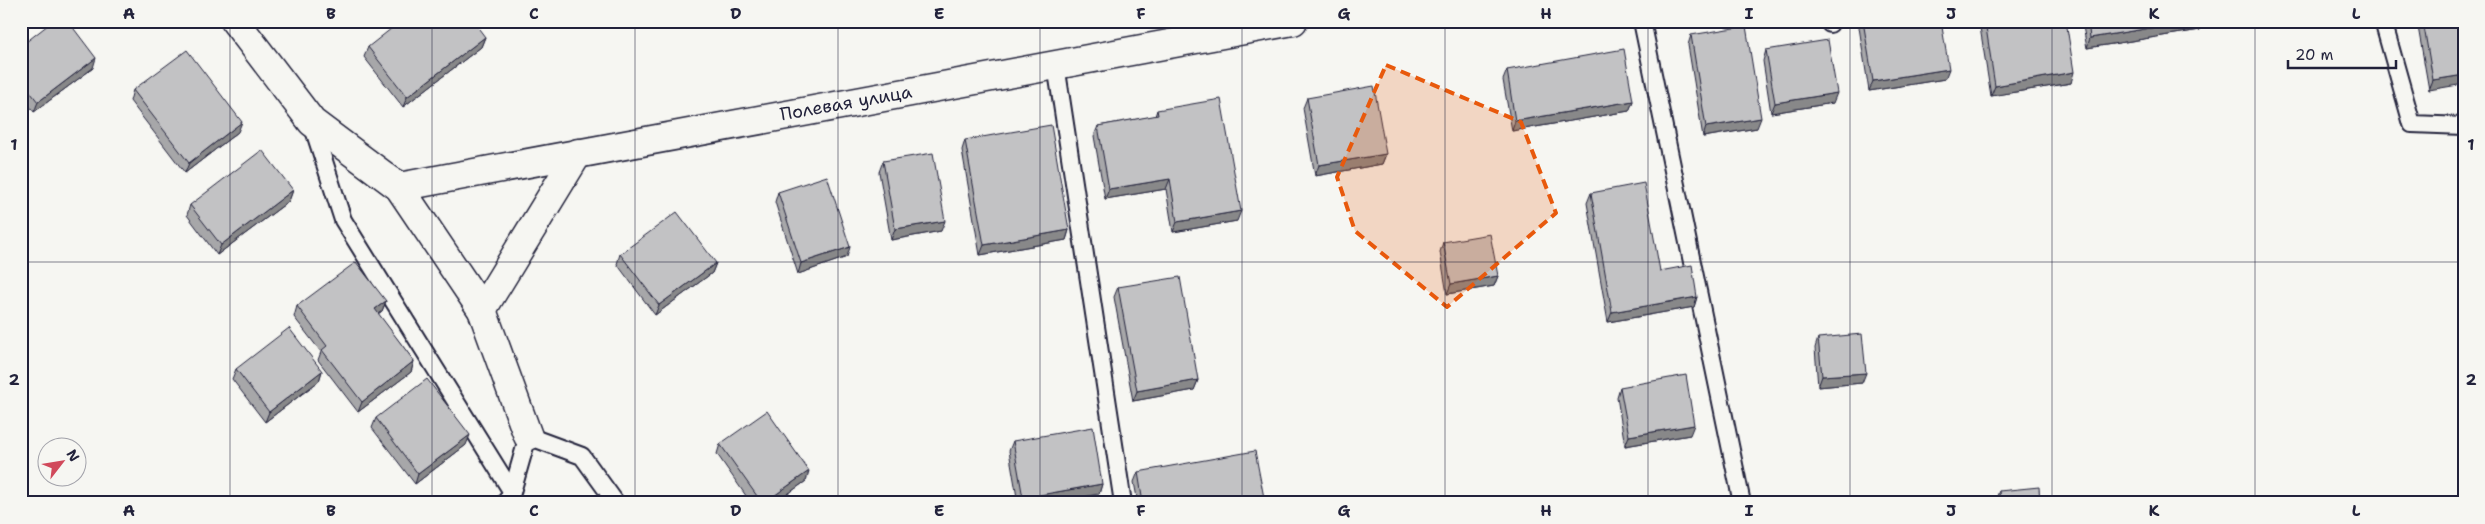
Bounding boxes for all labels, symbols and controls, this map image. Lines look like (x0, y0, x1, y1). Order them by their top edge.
text: A (123, 3, 135, 24)
text: B (326, 3, 336, 24)
text: C (529, 3, 539, 24)
text: D (730, 3, 742, 24)
text: E (934, 3, 944, 24)
text: F (1136, 3, 1146, 24)
text: G (1338, 3, 1351, 24)
text: H (1540, 3, 1552, 24)
text: I (1745, 3, 1754, 24)
text: J (1946, 3, 1956, 24)
text: K (2149, 3, 2160, 24)
text: L (2352, 3, 2361, 24)
scale bar (2288, 38, 2395, 70)
text: 20 m (2295, 45, 2334, 65)
street label: Полевая улица (778, 80, 914, 126)
text: 1 (10, 134, 18, 155)
text: 1 (2467, 134, 2475, 155)
text: 2 (8, 369, 20, 390)
text: 2 (2465, 369, 2477, 390)
north arrow (38, 436, 88, 486)
text: N (63, 446, 84, 465)
text: A (123, 500, 135, 521)
text: B (326, 500, 336, 521)
text: C (529, 500, 539, 521)
text: D (730, 500, 742, 521)
text: E (934, 500, 944, 521)
text: F (1136, 500, 1146, 521)
text: G (1338, 500, 1351, 521)
text: H (1540, 500, 1552, 521)
text: I (1745, 500, 1754, 521)
text: J (1946, 500, 1956, 521)
text: K (2149, 500, 2160, 521)
text: L (2352, 500, 2361, 521)

